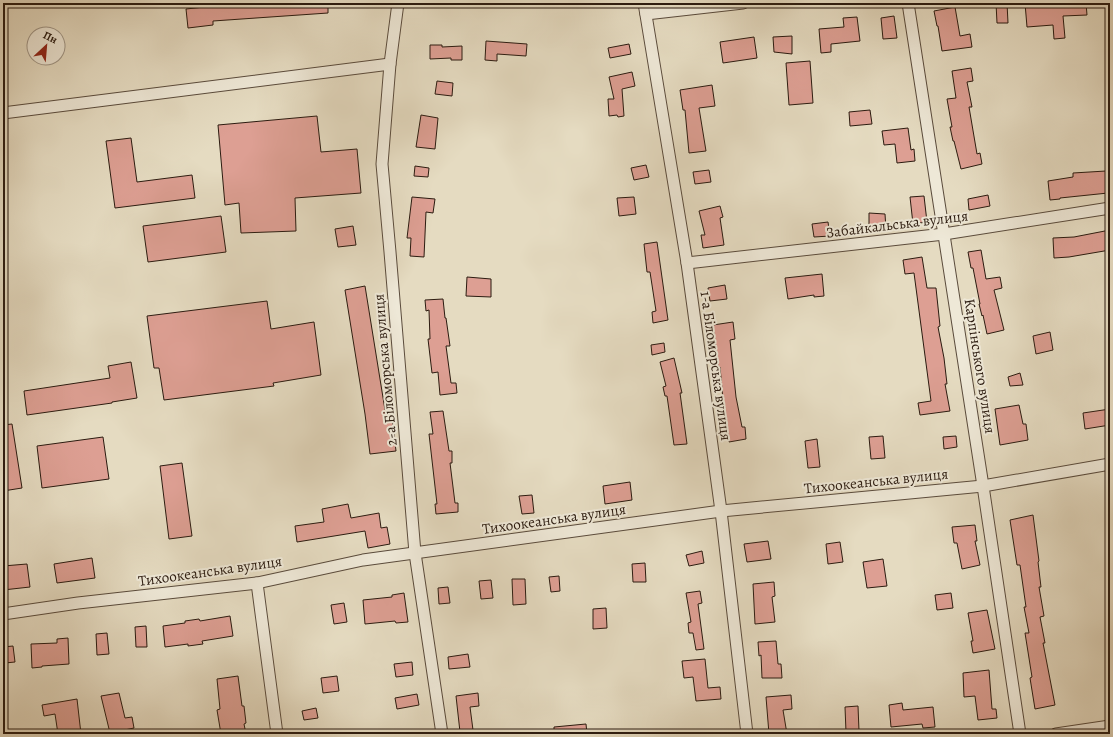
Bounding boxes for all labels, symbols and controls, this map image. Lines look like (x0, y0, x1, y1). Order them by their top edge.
north arrow (26, 26, 66, 66)
text: Пн (40, 28, 60, 48)
street label: Забайкальська вулиця (825, 205, 969, 243)
street label: 1-а Біломорська вулиця (696, 290, 736, 442)
street label: 2-а Біломорська вулиця (368, 293, 402, 447)
street label: Карпінського вулиця (959, 297, 1001, 435)
street label: Тихоокеанська вулиця (803, 463, 949, 499)
street label: Тихоокеанська вулиця (481, 499, 627, 539)
street label: Тихоокеанська вулиця (137, 551, 283, 591)

